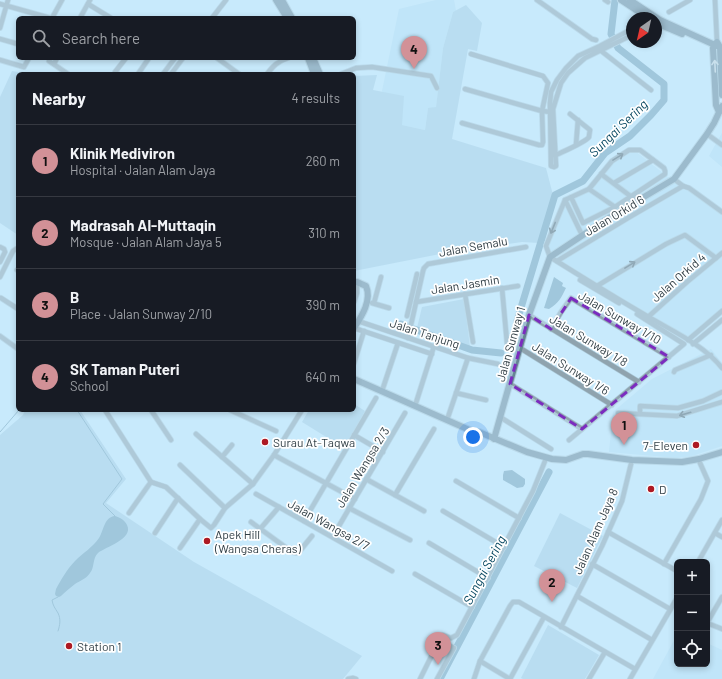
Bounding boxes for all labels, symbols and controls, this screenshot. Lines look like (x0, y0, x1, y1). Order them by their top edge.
north arrow (626, 12, 662, 48)
search box (16, 16, 356, 60)
icon: search (30, 27, 52, 49)
text: Search here (62, 29, 140, 47)
pin: 4 (401, 36, 427, 69)
one-way arrow (711, 60, 718, 73)
text: Nearby (32, 88, 86, 108)
text: 4 results (292, 90, 340, 106)
water label: Sungai Sering (585, 96, 651, 160)
text: Klinik Mediviron (70, 144, 175, 162)
text: 1 (43, 153, 47, 169)
text: 260 m (306, 153, 340, 169)
one-way arrow (612, 153, 623, 161)
text: Hospital · Jalan Alam Jaya (70, 162, 215, 178)
street label: Jalan Orkid 6 (582, 192, 646, 238)
text: Madrasah Al-Muttaqin (70, 216, 216, 234)
one-way arrow (549, 222, 557, 234)
text: 2 (41, 225, 49, 241)
text: 310 m (308, 225, 340, 241)
street label: Jalan Semalu (438, 233, 508, 259)
text: Mosque · Jalan Alam Jaya 5 (70, 234, 222, 250)
street label: Jalan Orkid 4 (648, 250, 708, 304)
one-way arrow (624, 261, 635, 269)
street label: Jalan Jasmin (430, 272, 500, 296)
text: B (70, 288, 79, 306)
street label: Jalan Sunway 1/10 (576, 288, 664, 346)
text: 3 (41, 297, 49, 313)
text: 390 m (306, 297, 340, 313)
street label: Jalan Sunway 1 (493, 305, 527, 383)
text: Place · Jalan Sunway 2/10 (70, 306, 212, 322)
street label: Jalan Sunway 1/8 (548, 311, 630, 369)
street label: Jalan Tanjung (388, 315, 462, 351)
street label: Jalan Sunway 1/6 (530, 339, 612, 397)
text: SK Taman Puteri (70, 360, 180, 378)
text: 4 (41, 369, 49, 385)
text: 640 m (305, 369, 340, 385)
text: School (70, 378, 108, 394)
one-way arrow (679, 411, 692, 418)
pin: 1 (611, 412, 637, 445)
street label: Jalan Wangsa 2/3 (332, 424, 392, 510)
your location (463, 427, 483, 447)
place label: Surau At-Taqwa (273, 435, 355, 449)
marker: Surau At-Taqwa (260, 437, 270, 447)
place label: 7-Eleven (643, 438, 688, 452)
marker: 7-Eleven (691, 440, 701, 450)
place label: D (659, 482, 666, 496)
marker: D (646, 484, 656, 494)
street label: Jalan Alam Jaya 8 (570, 486, 620, 576)
street label: Jalan Wangsa 2/7 (286, 496, 372, 552)
place label: Apek Hill (Wangsa Cheras) (214, 527, 302, 555)
water label: Sungai Sering (459, 533, 509, 607)
marker: Apek Hill (Wangsa Cheras) (202, 536, 212, 546)
map controls (674, 559, 710, 667)
button: + (674, 559, 710, 595)
pin: 2 (539, 569, 565, 602)
button: − (674, 595, 710, 631)
button: locate (674, 631, 710, 667)
pin: 3 (425, 632, 451, 665)
place label: Station 1 (77, 639, 122, 653)
marker: Station 1 (64, 641, 74, 651)

